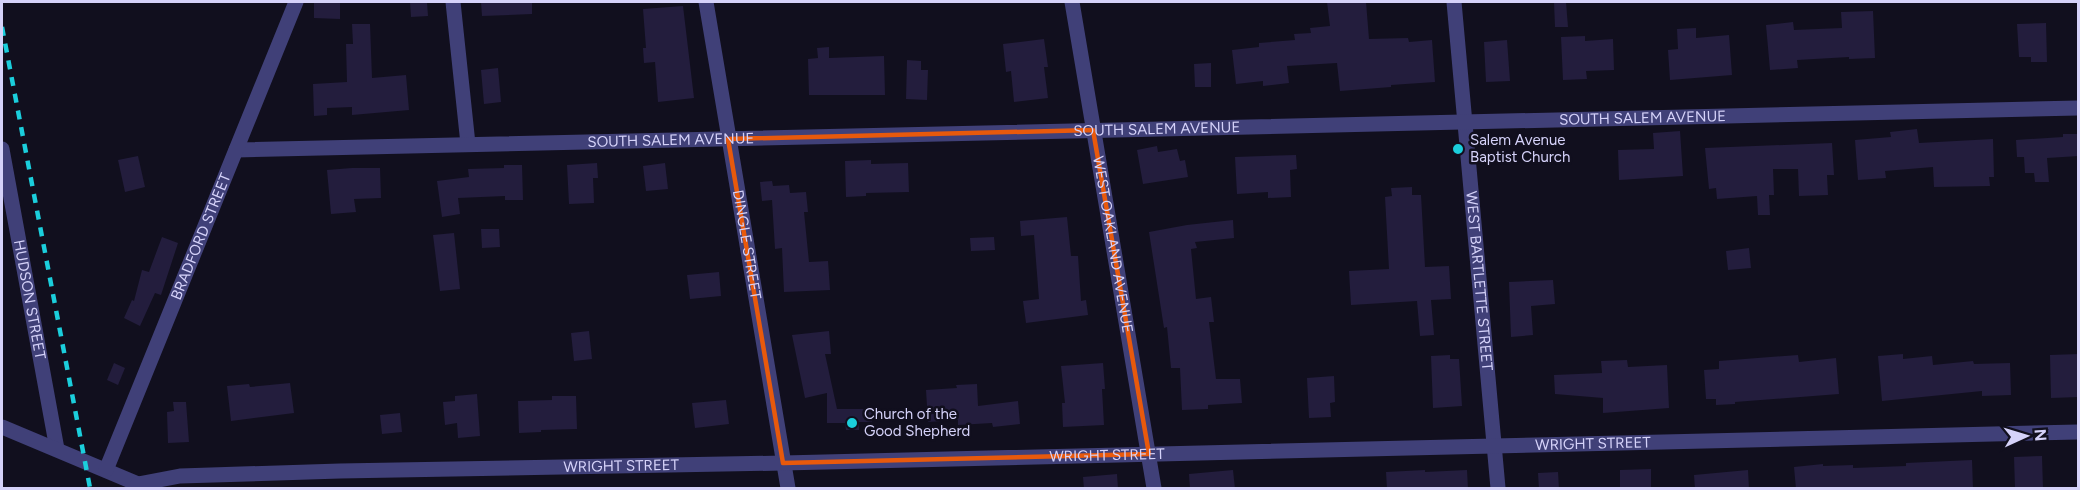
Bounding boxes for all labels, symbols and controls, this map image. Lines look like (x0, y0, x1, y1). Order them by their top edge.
street label: SOUTH SALEM AVENUE (1559, 107, 1726, 129)
street label: SOUTH SALEM AVENUE (1073, 118, 1240, 140)
street label: SOUTH SALEM AVENUE (587, 129, 755, 151)
place label: Salem Avenue Baptist Church (1470, 131, 1570, 166)
marker: Salem Avenue Baptist Church (1451, 142, 1465, 156)
street label: WEST OAKLAND AVENUE (1089, 155, 1137, 334)
street label: BRADFORD STREET (167, 170, 235, 303)
street label: DINGLE STREET (729, 188, 765, 301)
street label: WEST BARTLETTE STREET (1462, 190, 1496, 372)
street label: HUDSON STREET (10, 238, 50, 362)
place label: Church of the Good Shepherd (864, 405, 970, 440)
north arrow (1996, 406, 2056, 466)
marker: Church of the Good Shepherd (845, 416, 859, 430)
text: N (2031, 428, 2050, 442)
street label: WRIGHT STREET (1535, 433, 1652, 454)
street label: WRIGHT STREET (1049, 445, 1166, 466)
street label: WRIGHT STREET (563, 456, 680, 476)

